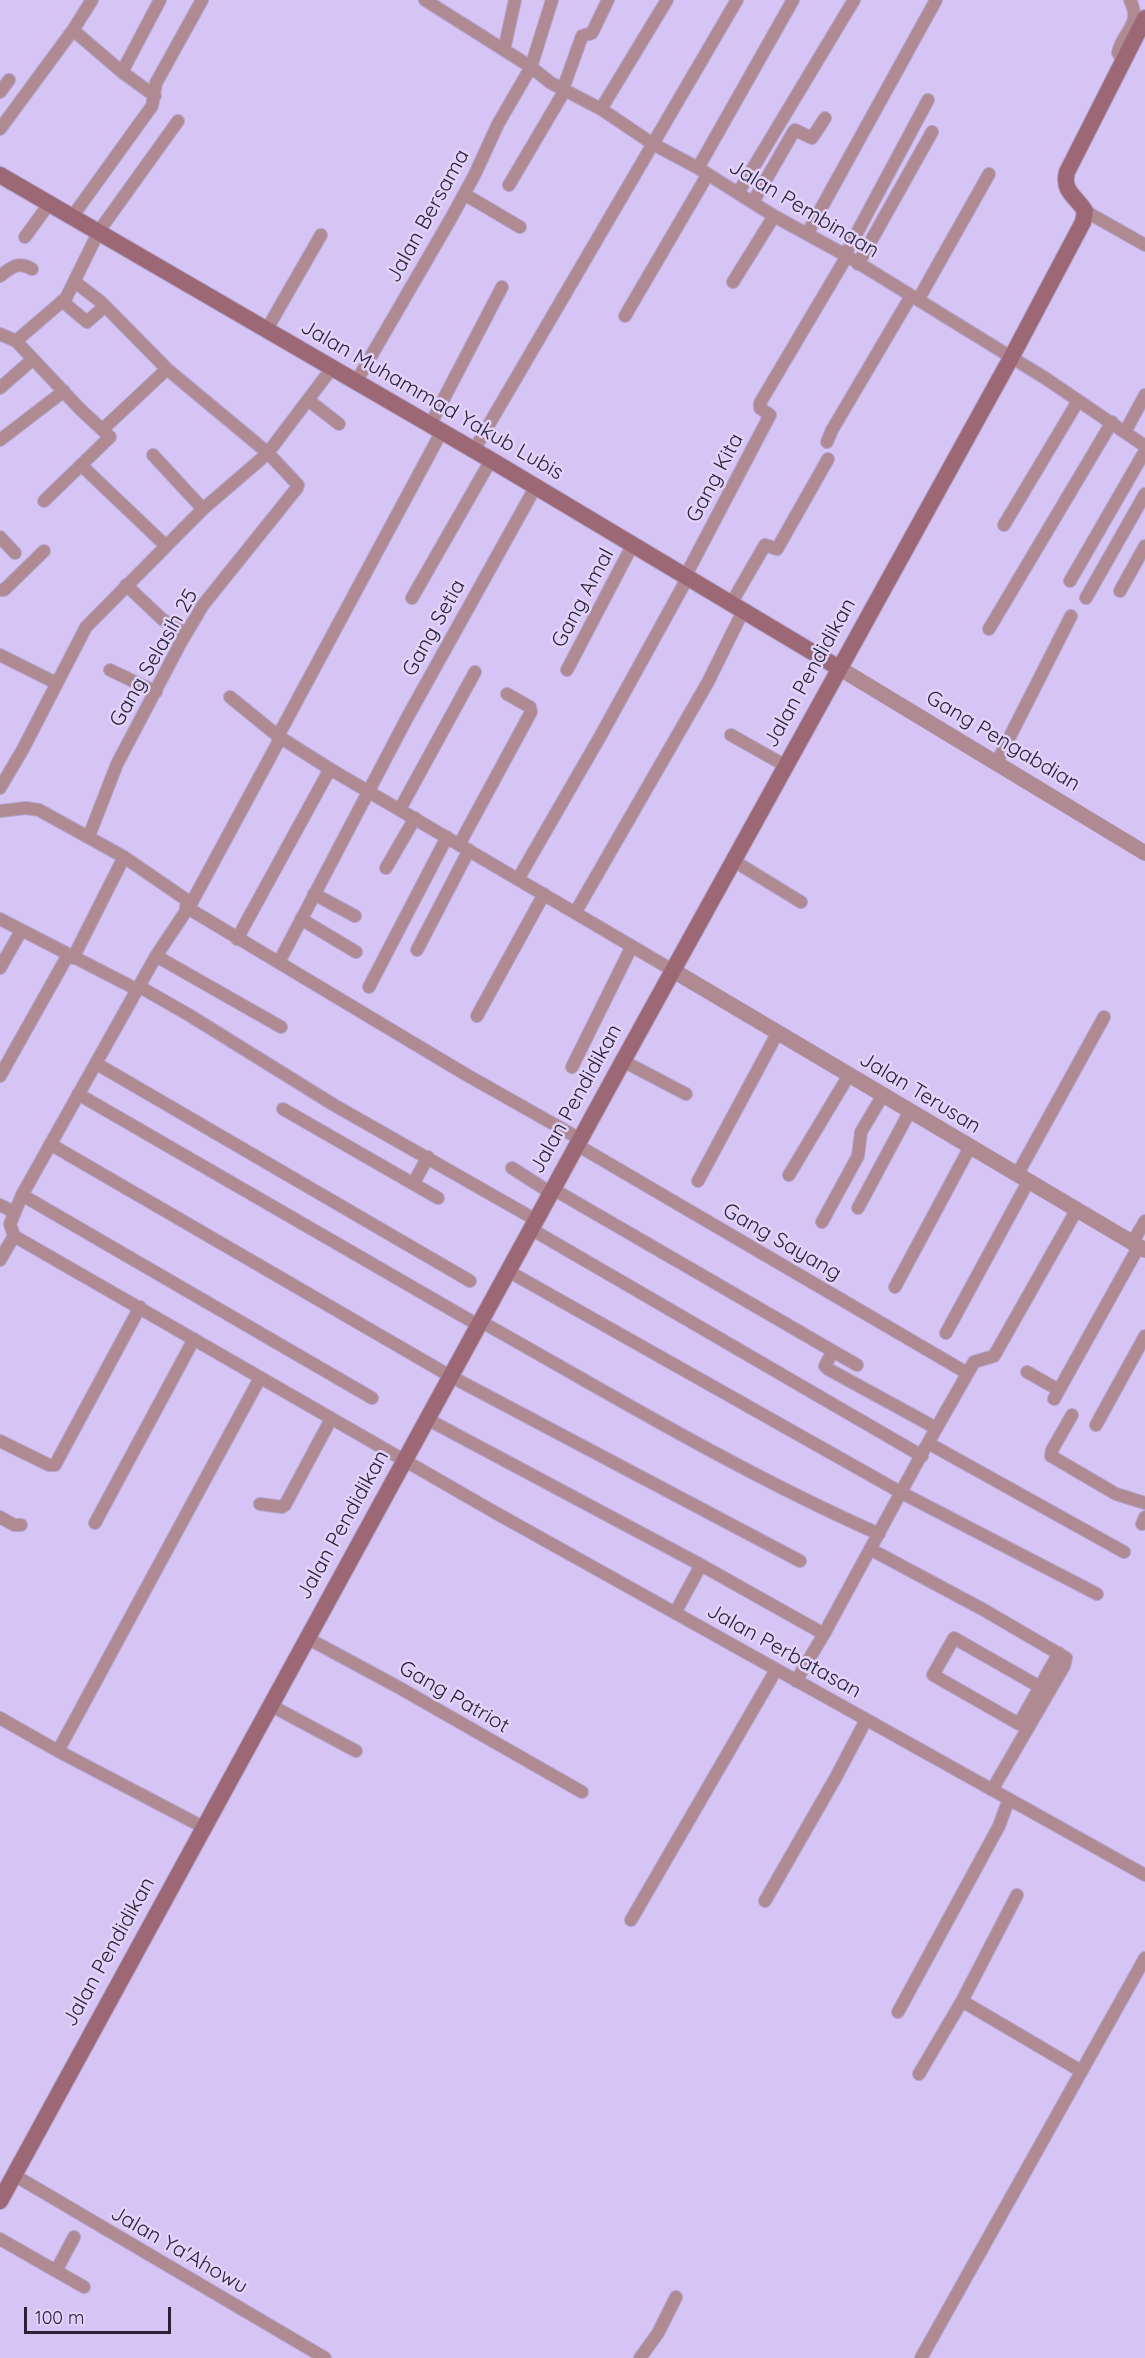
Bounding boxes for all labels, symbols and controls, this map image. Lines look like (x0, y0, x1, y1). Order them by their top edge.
street label: Jalan Bersama (381, 145, 475, 287)
street label: Jalan Pembinaan (724, 154, 884, 264)
street label: Jalan Muhammad Yakub Lubis (296, 314, 568, 486)
street label: Gang Kita (681, 429, 749, 527)
street label: Gang Amal (546, 544, 620, 652)
street label: Gang Setia (397, 575, 471, 681)
street label: Gang Selasih 25 (104, 585, 204, 731)
street label: Jalan Pendidikan (759, 594, 861, 752)
street label: Gang Pengabdian (921, 685, 1085, 797)
street label: Jalan Pendidikan (525, 1020, 627, 1178)
street label: Jalan Terusan (855, 1047, 985, 1139)
street label: Gang Sayang (718, 1198, 846, 1286)
street label: Jalan Pendidikan (292, 1446, 394, 1604)
street label: Jalan Perbatasan (702, 1598, 866, 1704)
street label: Gang Patriot (394, 1655, 514, 1739)
street label: Jalan Pendidikan (58, 1873, 160, 2031)
street label: Jalan Ya'Ahowu (106, 2201, 252, 2299)
scale bar (27, 2295, 174, 2333)
text: 100 m (35, 2306, 84, 2329)

